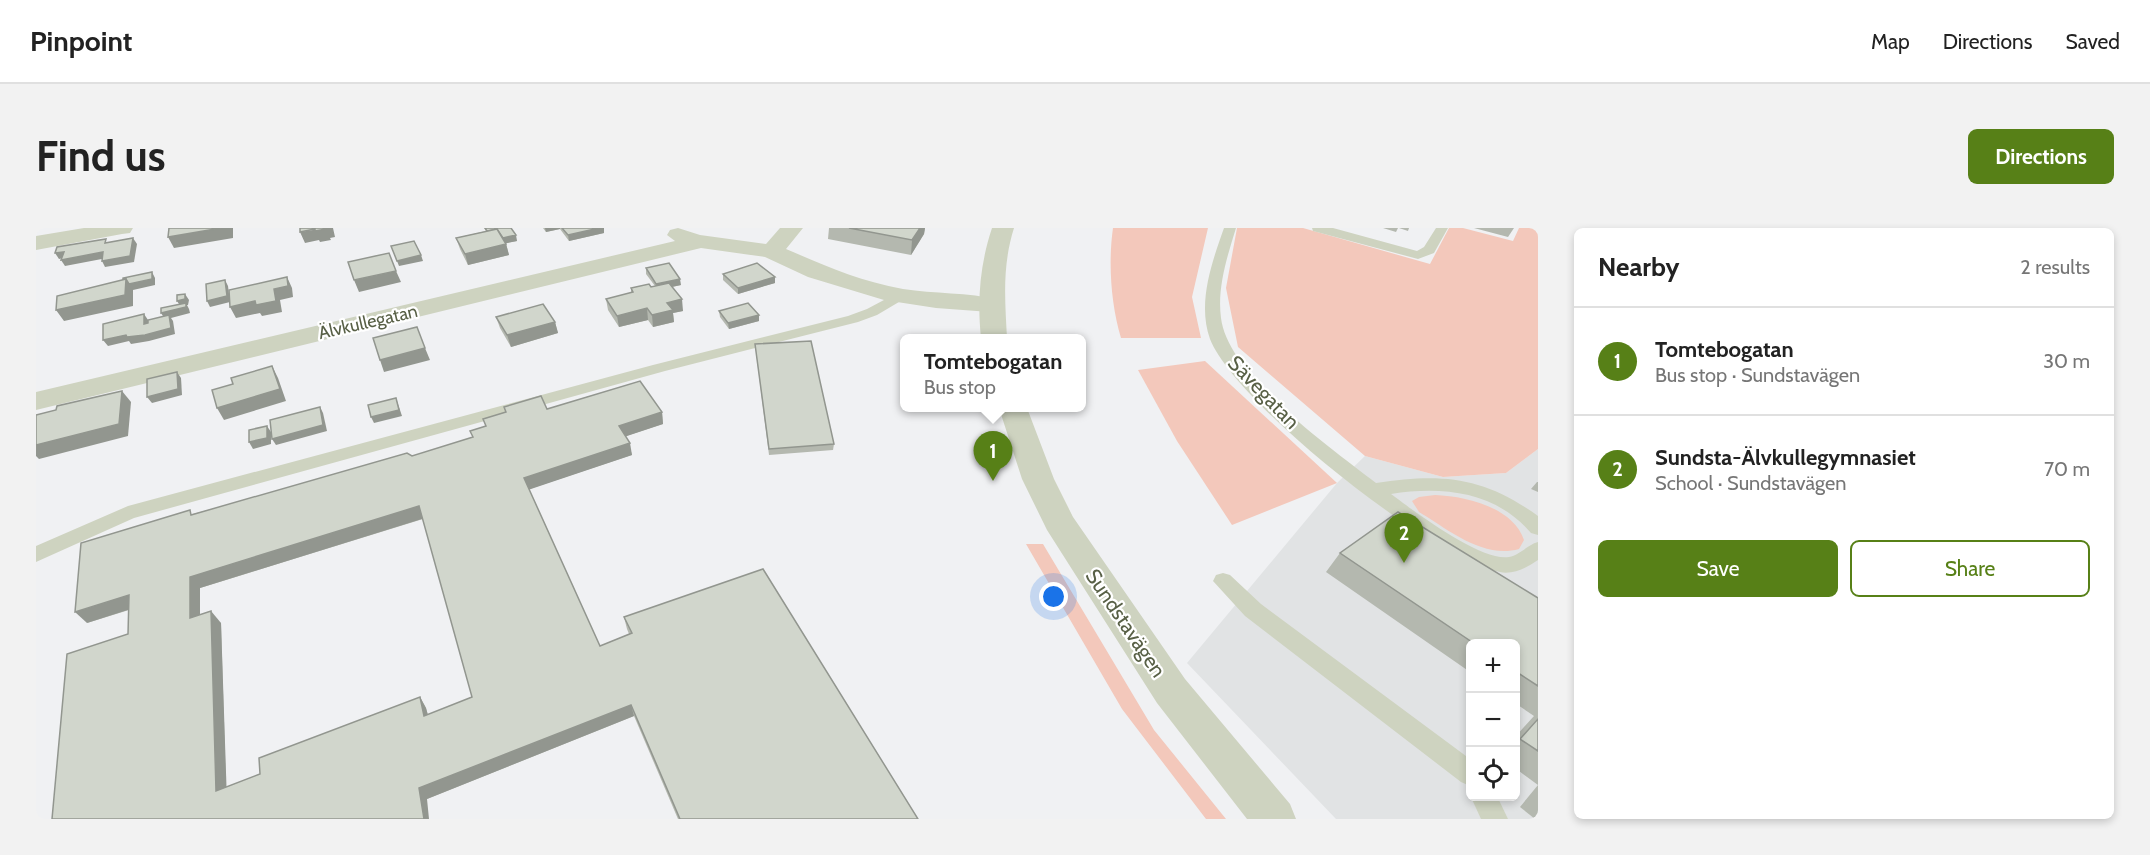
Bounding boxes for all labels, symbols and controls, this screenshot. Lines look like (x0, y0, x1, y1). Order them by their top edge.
text: Pinpoint (30, 24, 132, 58)
text: Map (1871, 29, 1910, 54)
text: Directions (1943, 29, 2032, 54)
text: Saved (2065, 29, 2120, 54)
button: Directions (1968, 129, 2114, 184)
text: Find us (36, 130, 165, 182)
text: Nearby (1598, 251, 1679, 283)
text: 2 results (2020, 255, 2090, 279)
street label: Älvkullegatan (316, 300, 420, 344)
popup (900, 334, 1086, 412)
text: Tomtebogatan (1655, 336, 1794, 363)
text: Tomtebogatan (924, 348, 1062, 375)
text: 1 (1614, 349, 1621, 373)
text: 30 m (2043, 349, 2090, 373)
street label: Sävegatan (1223, 350, 1305, 434)
text: Bus stop · Sundstavägen (1655, 363, 1860, 387)
text: Bus stop (924, 375, 996, 399)
pin: 1 (974, 432, 1012, 481)
text: Sundsta-Älvkullegymnasiet (1655, 444, 1916, 471)
text: 2 (1612, 457, 1623, 481)
text: 70 m (2044, 457, 2090, 481)
text: School · Sundstavägen (1655, 471, 1846, 495)
pin: 2 (1384, 514, 1424, 563)
button: Save (1598, 540, 1838, 597)
button: Share (1850, 540, 2090, 597)
street label: Sundstavägen (1081, 564, 1171, 682)
your location (1039, 582, 1068, 611)
map controls (1466, 639, 1520, 801)
button: + (1466, 639, 1520, 693)
button: − (1466, 693, 1520, 747)
button: locate (1466, 747, 1520, 801)

